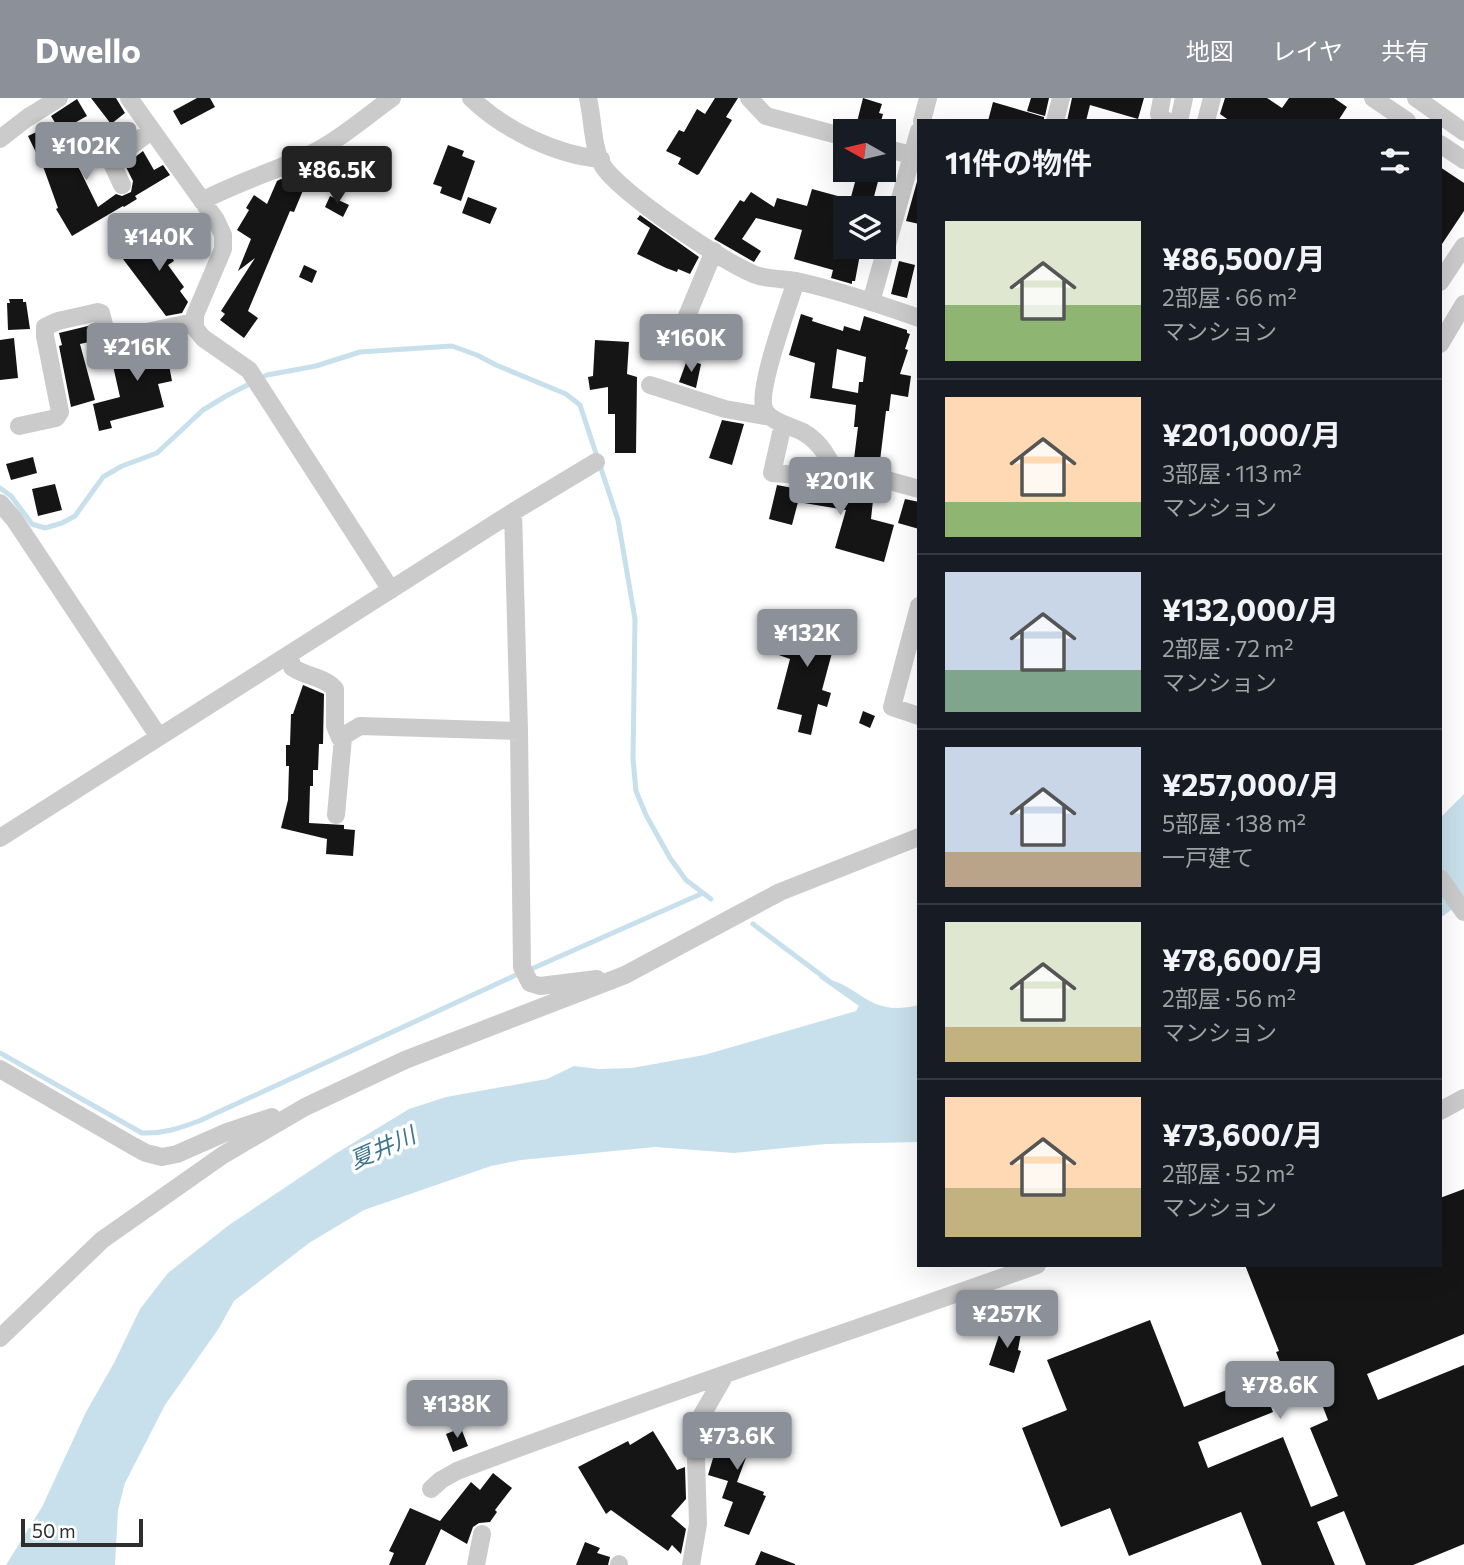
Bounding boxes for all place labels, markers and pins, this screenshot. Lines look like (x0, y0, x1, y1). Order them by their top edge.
pin: ¥102K (37, 122, 135, 182)
pin: ¥86.5K (280, 146, 394, 206)
pin: ¥140K (110, 214, 208, 273)
pin: ¥160K (642, 314, 740, 374)
pin: ¥216K (88, 324, 186, 383)
pin: ¥201K (791, 458, 889, 517)
pin: ¥132K (758, 610, 856, 669)
pin: ¥257K (958, 1290, 1056, 1350)
pin: ¥78.6K (1223, 1362, 1337, 1421)
pin: ¥138K (408, 1380, 506, 1440)
pin: ¥73.6K (680, 1412, 794, 1472)

